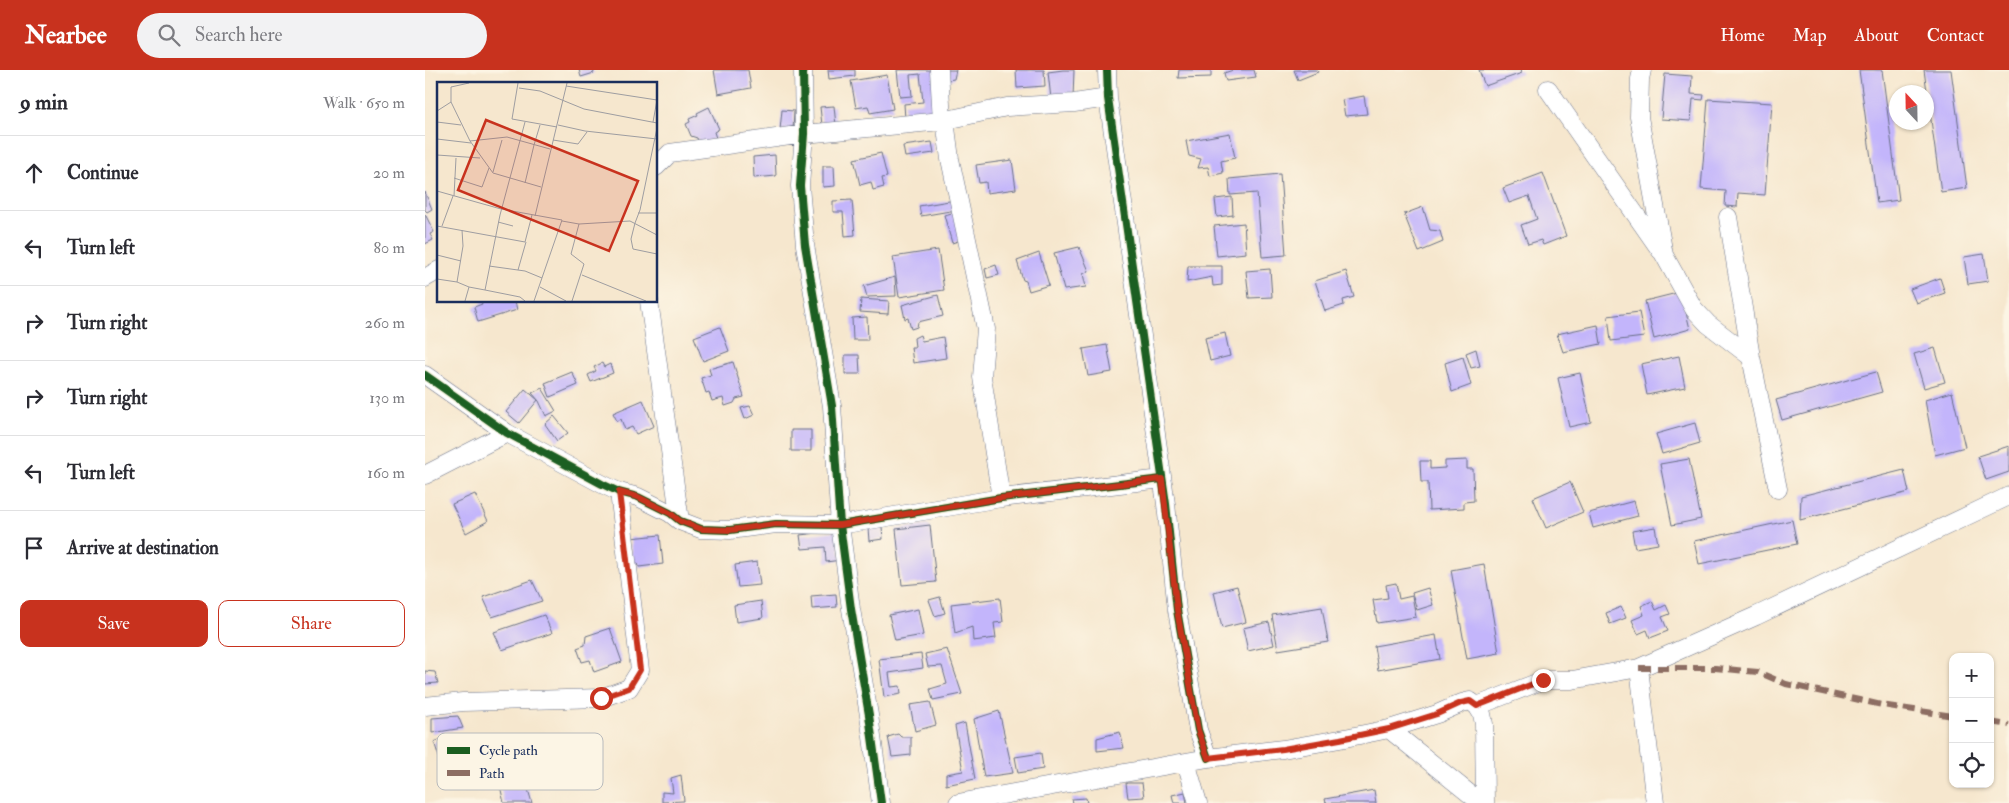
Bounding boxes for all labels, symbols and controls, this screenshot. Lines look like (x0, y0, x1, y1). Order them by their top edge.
search box (137, 13, 487, 58)
text: Nearbee (25, 20, 107, 51)
icon: search (155, 21, 183, 49)
text: Search here (195, 23, 282, 47)
text: Home (1720, 24, 1765, 47)
text: Map (1793, 24, 1827, 47)
text: About (1855, 24, 1899, 47)
text: Contact (1927, 24, 1984, 47)
inset map (437, 82, 657, 302)
north arrow (1889, 85, 1934, 130)
text: 9 min (20, 89, 68, 116)
text: Walk · 650 m (323, 93, 405, 113)
icon: ahead (20, 159, 48, 187)
text: Continue (67, 161, 138, 185)
text: 20 m (373, 163, 405, 183)
icon: left (20, 234, 48, 262)
text: Turn left (67, 236, 135, 260)
text: 80 m (374, 238, 405, 258)
icon: right (20, 309, 48, 337)
text: Turn right (67, 311, 147, 335)
text: 260 m (365, 313, 405, 333)
icon: right (20, 384, 48, 412)
text: Turn right (67, 386, 147, 410)
text: 130 m (369, 388, 405, 408)
icon: left (20, 459, 48, 487)
text: Turn left (67, 461, 135, 485)
text: 160 m (367, 463, 405, 483)
icon: arrive (20, 534, 48, 562)
text: Arrive at destination (67, 536, 219, 560)
button: Save (20, 600, 208, 647)
button: Share (218, 600, 405, 647)
map controls (1949, 653, 1994, 788)
button: + (1949, 653, 1994, 698)
route end (1532, 669, 1555, 692)
route start (590, 687, 613, 710)
button: − (1949, 698, 1994, 743)
legend (437, 733, 603, 790)
text: Cycle path (479, 742, 539, 760)
button: locate (1949, 743, 1994, 788)
text: Path (479, 765, 505, 782)

